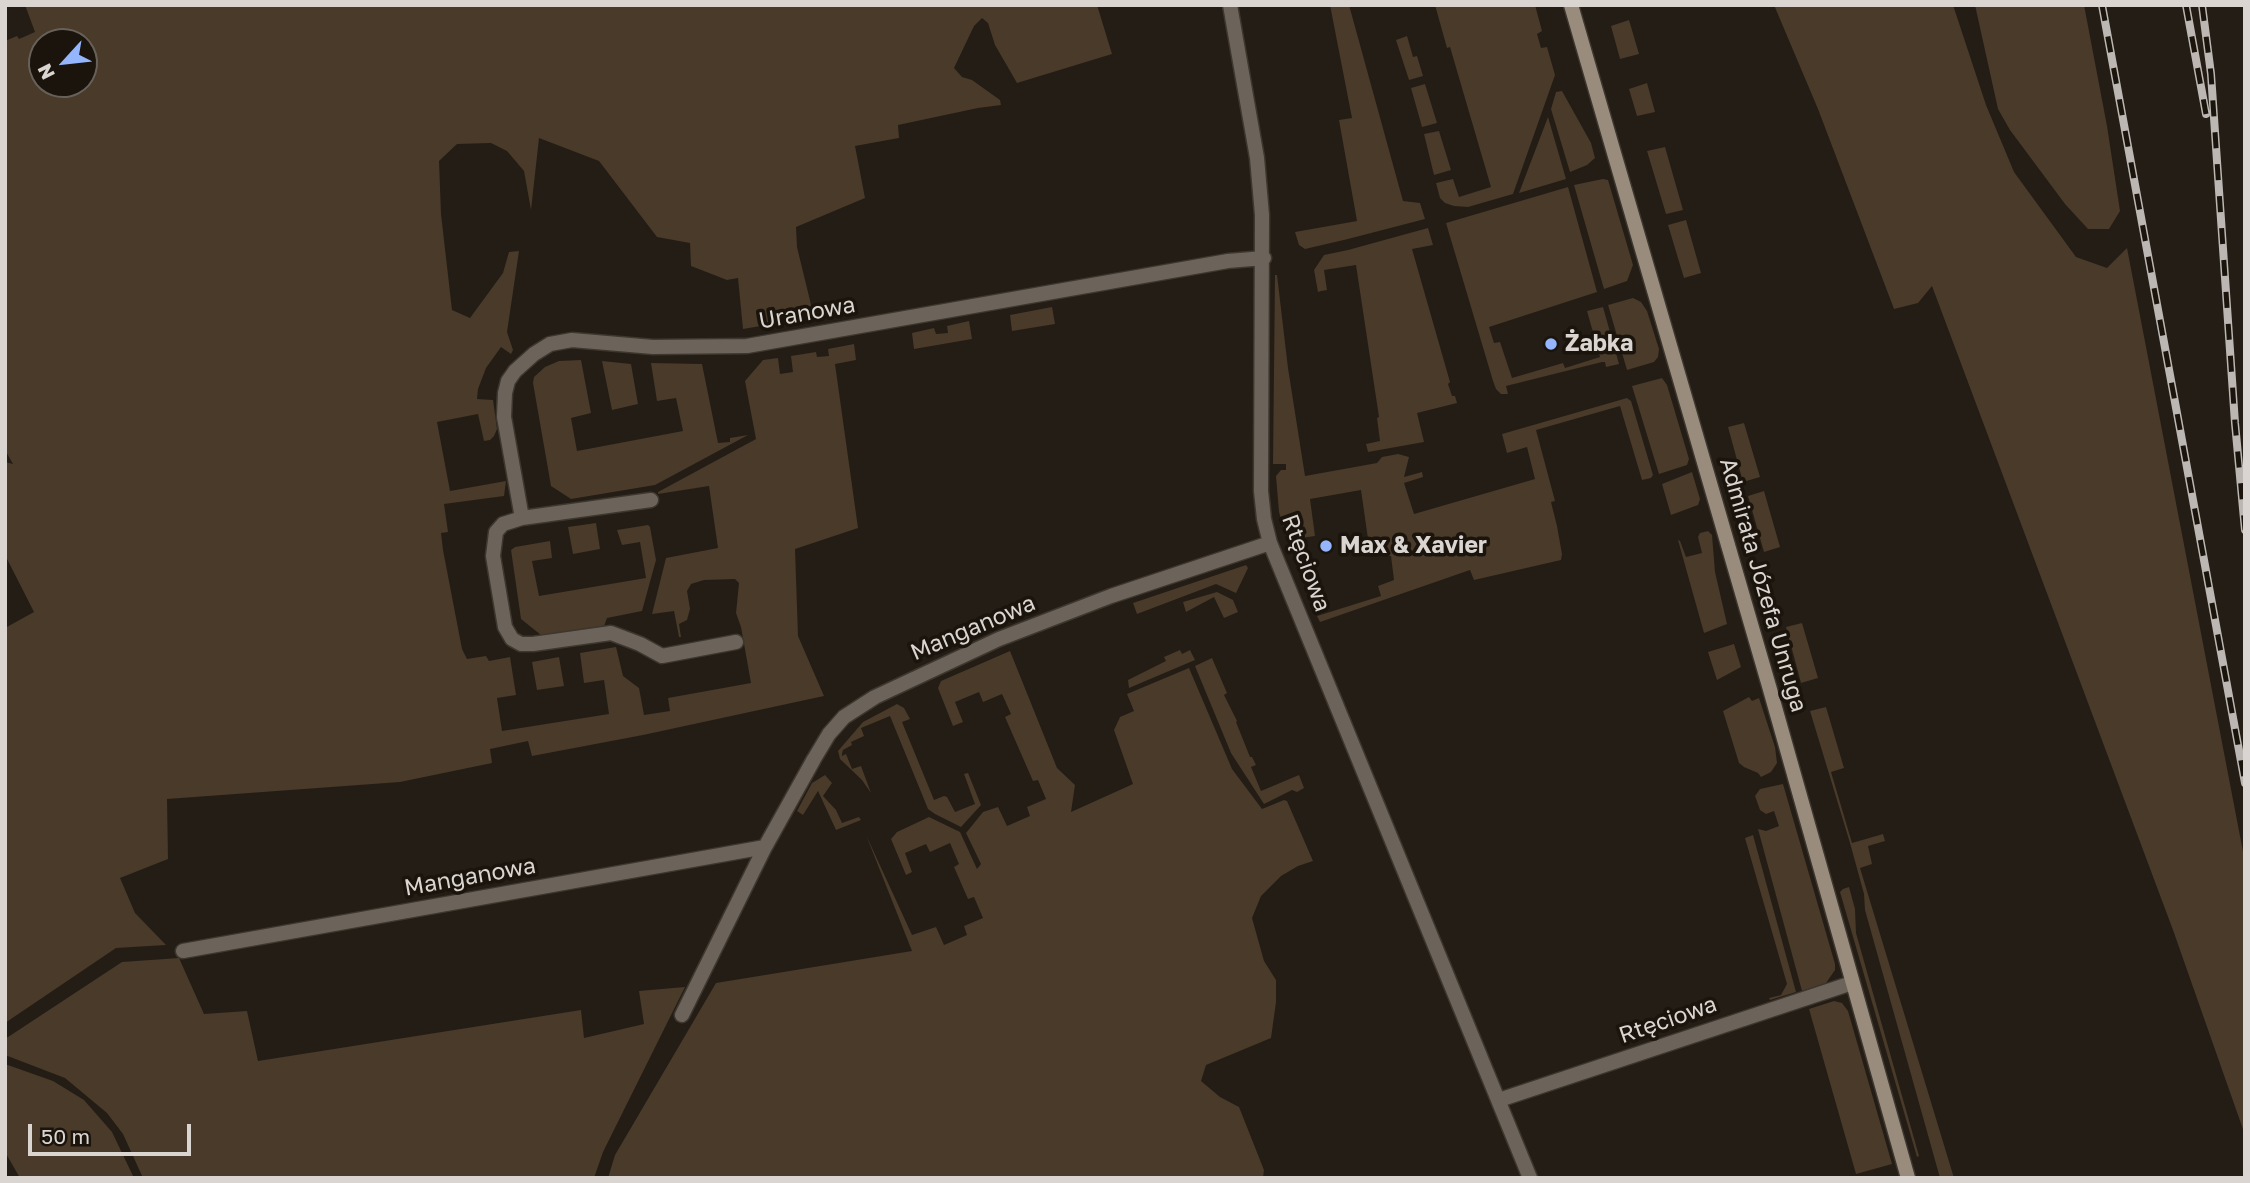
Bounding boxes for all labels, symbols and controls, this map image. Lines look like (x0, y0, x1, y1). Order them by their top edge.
north arrow (28, 28, 98, 98)
text: N (32, 60, 59, 84)
street label: Uranowa (757, 291, 857, 335)
place label: Żabka (1565, 330, 1633, 358)
marker: Żabka (1543, 336, 1559, 352)
street label: Admirała Józefa Unruga (1713, 455, 1813, 715)
street label: Rtęciowa (1276, 511, 1336, 615)
place label: Max & Xavier (1340, 532, 1487, 560)
marker: Max & Xavier (1318, 538, 1334, 554)
street label: Manganowa (906, 589, 1040, 667)
street label: Manganowa (402, 852, 538, 902)
street label: Rtęciowa (1615, 990, 1721, 1050)
scale bar (32, 1110, 194, 1154)
text: 50 m (41, 1123, 90, 1149)

